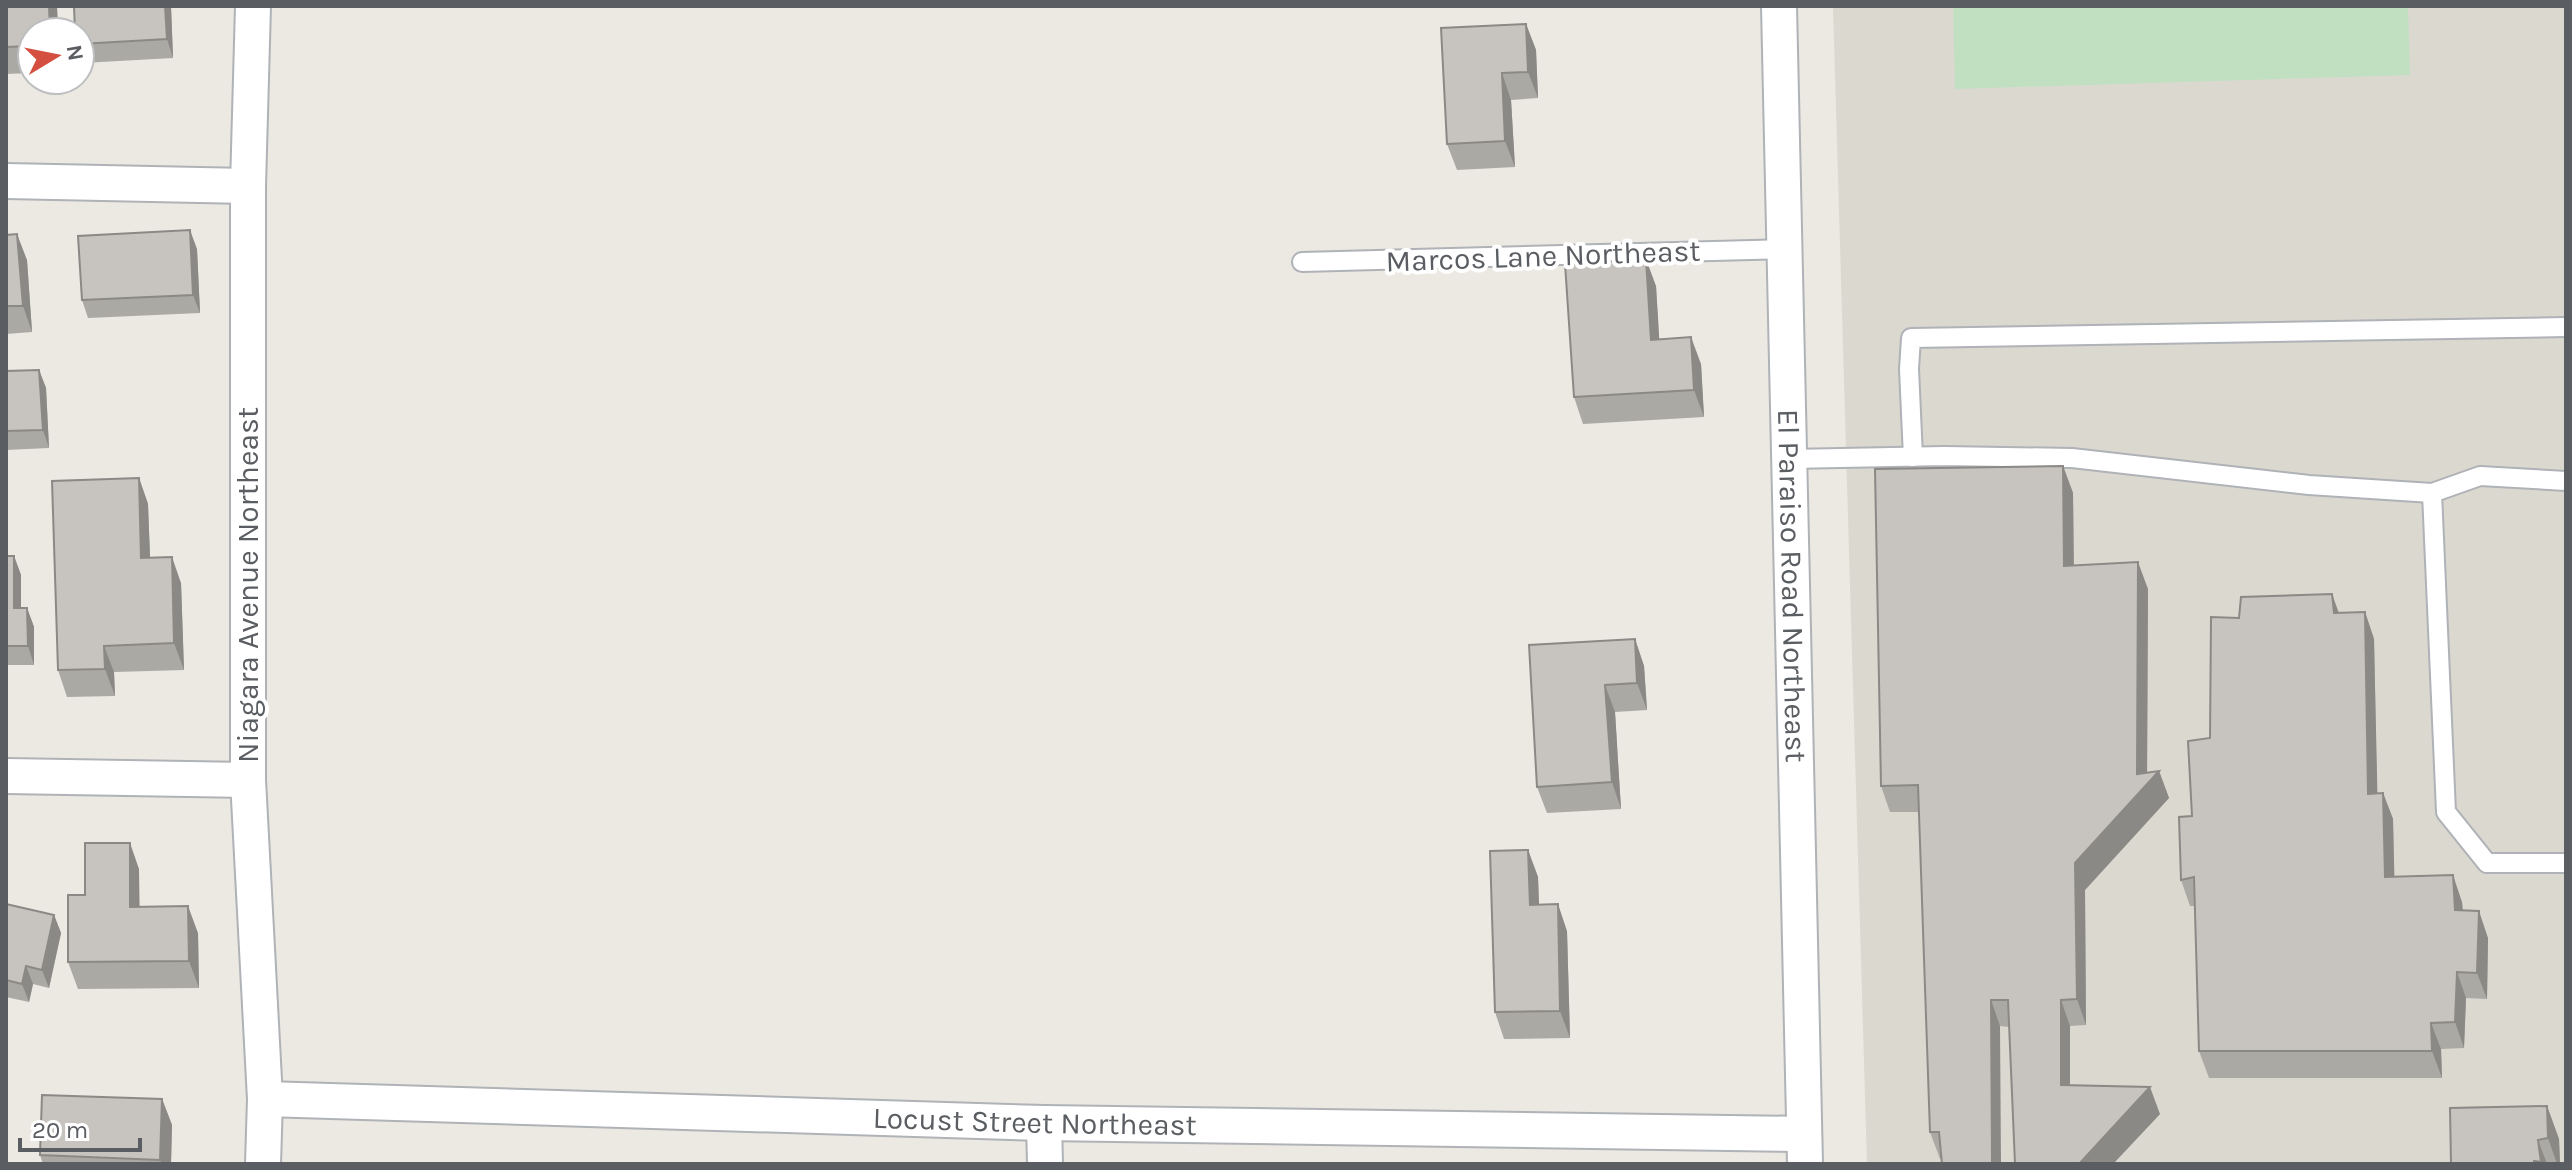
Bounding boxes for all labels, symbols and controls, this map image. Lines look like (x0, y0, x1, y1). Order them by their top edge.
north arrow (16, 16, 96, 96)
text: N (61, 43, 89, 63)
street label: Marcos Lane Northeast (1385, 233, 1701, 279)
street label: Niagara Avenue Northeast (230, 407, 266, 763)
street label: El Paraiso Road Northeast (1770, 409, 1814, 763)
street label: Locust Street Northeast (872, 1100, 1197, 1143)
scale bar (20, 1102, 140, 1152)
text: 20 m (32, 1116, 88, 1144)

